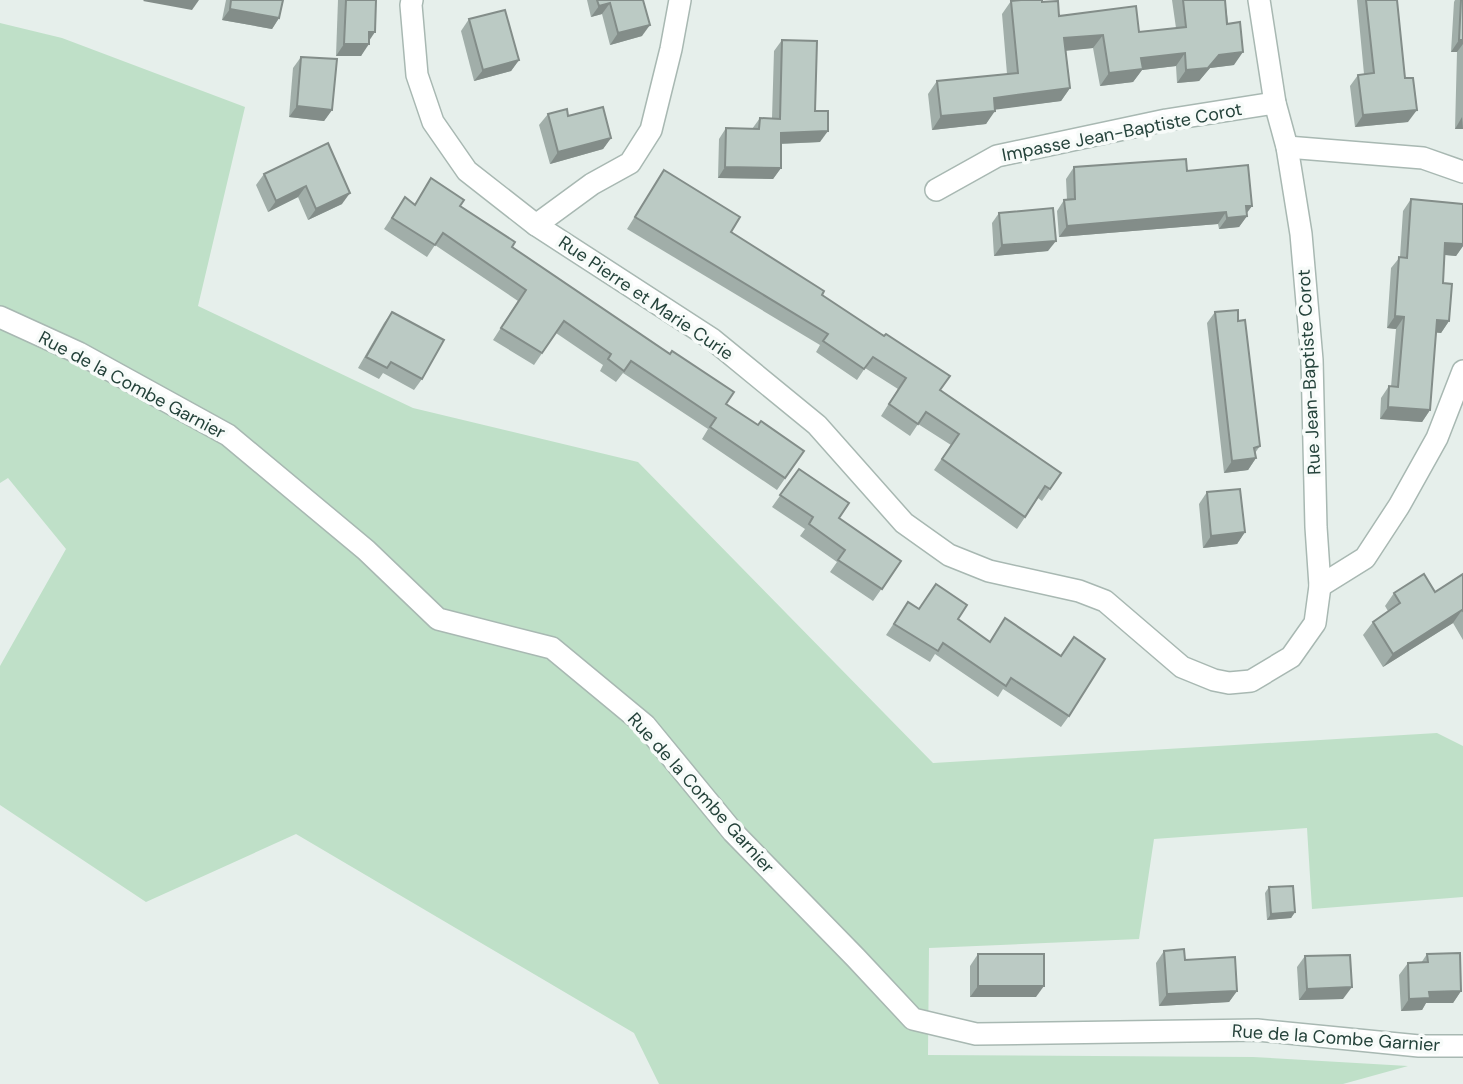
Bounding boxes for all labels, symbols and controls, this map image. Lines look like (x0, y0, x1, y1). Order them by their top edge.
street label: Impasse Jean-Baptiste Corot (1000, 97, 1244, 167)
street label: Rue Pierre et Marie Curie (554, 230, 738, 366)
street label: Rue Jean-Baptiste Corot (1292, 269, 1326, 475)
street label: Rue de la Combe Garnier (34, 325, 230, 445)
street label: Rue de la Combe Garnier (622, 708, 780, 879)
street label: Rue de la Combe Garnier (1231, 1019, 1441, 1057)

